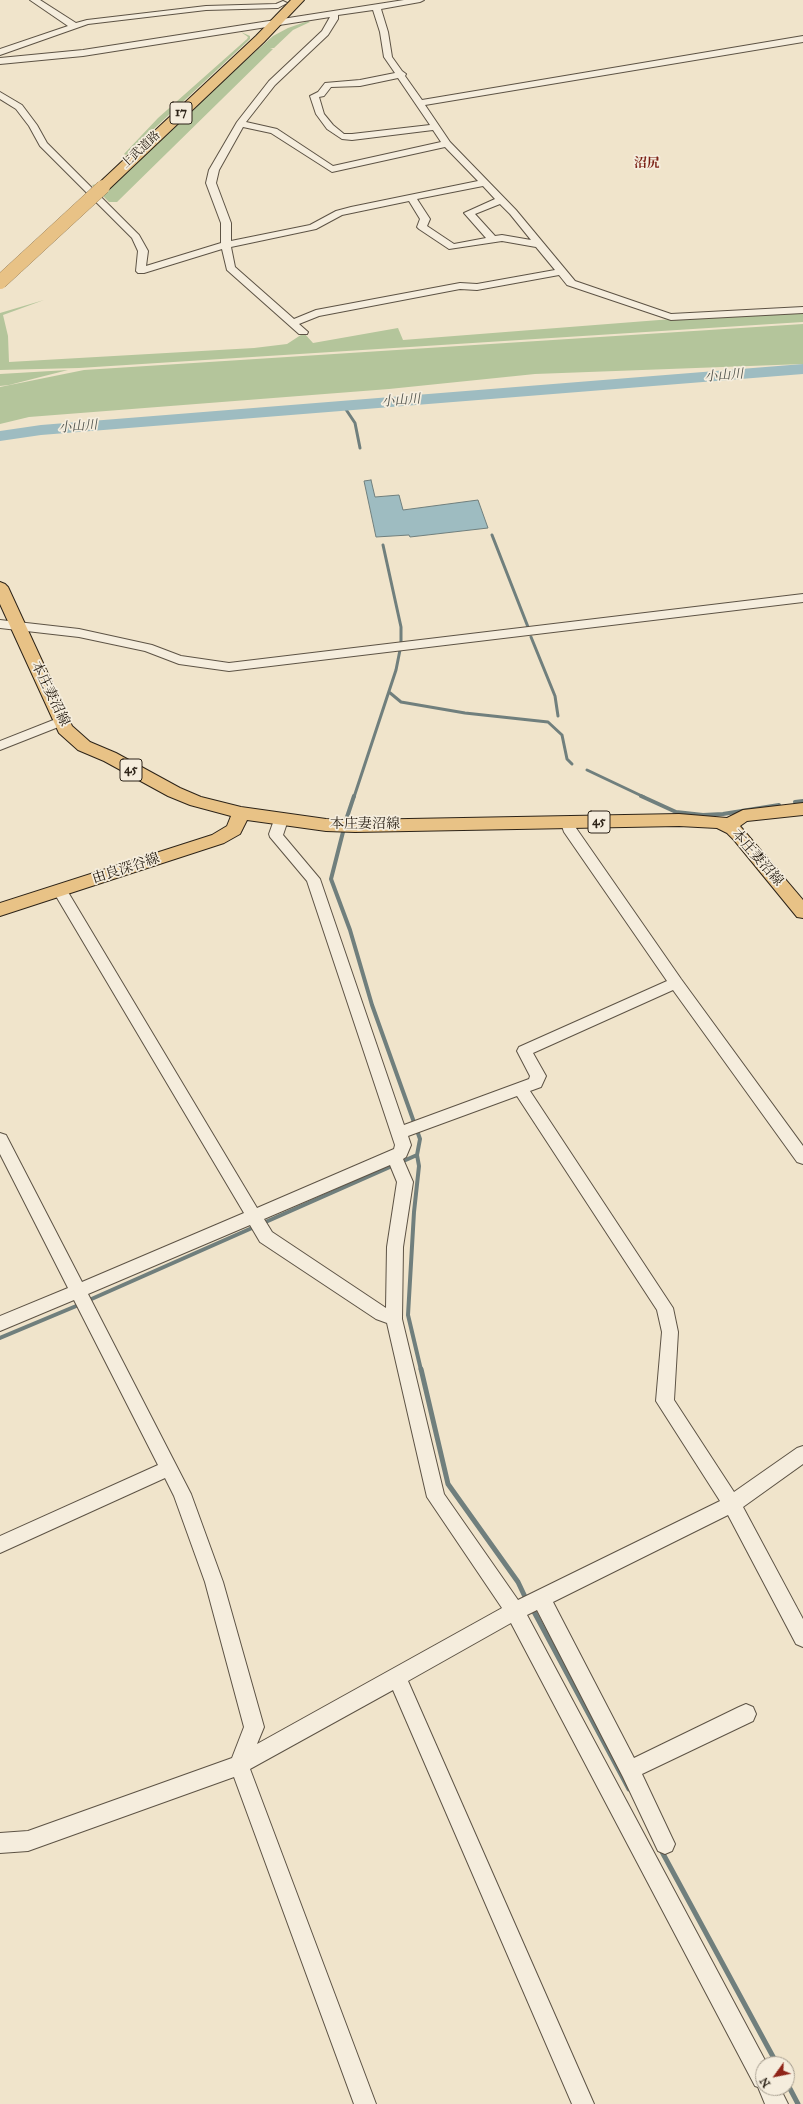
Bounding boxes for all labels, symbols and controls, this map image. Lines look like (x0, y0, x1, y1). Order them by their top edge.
road number: 17 (170, 102, 192, 124)
street label: 上武道路 (119, 128, 163, 172)
district label: 沼尻 (634, 156, 660, 172)
water label: 小山川 (704, 367, 744, 385)
water label: 小山川 (381, 392, 421, 410)
water label: 小山川 (58, 418, 98, 436)
street label: 本庄妻沼線 (27, 659, 73, 729)
road number: 45 (120, 759, 142, 781)
road number: 45 (588, 811, 610, 833)
street label: 本庄妻沼線 (330, 817, 400, 833)
street label: 本庄妻沼線 (728, 826, 786, 890)
street label: 由良深谷線 (90, 850, 162, 888)
north arrow (755, 2056, 795, 2096)
text: N (757, 2075, 773, 2090)

